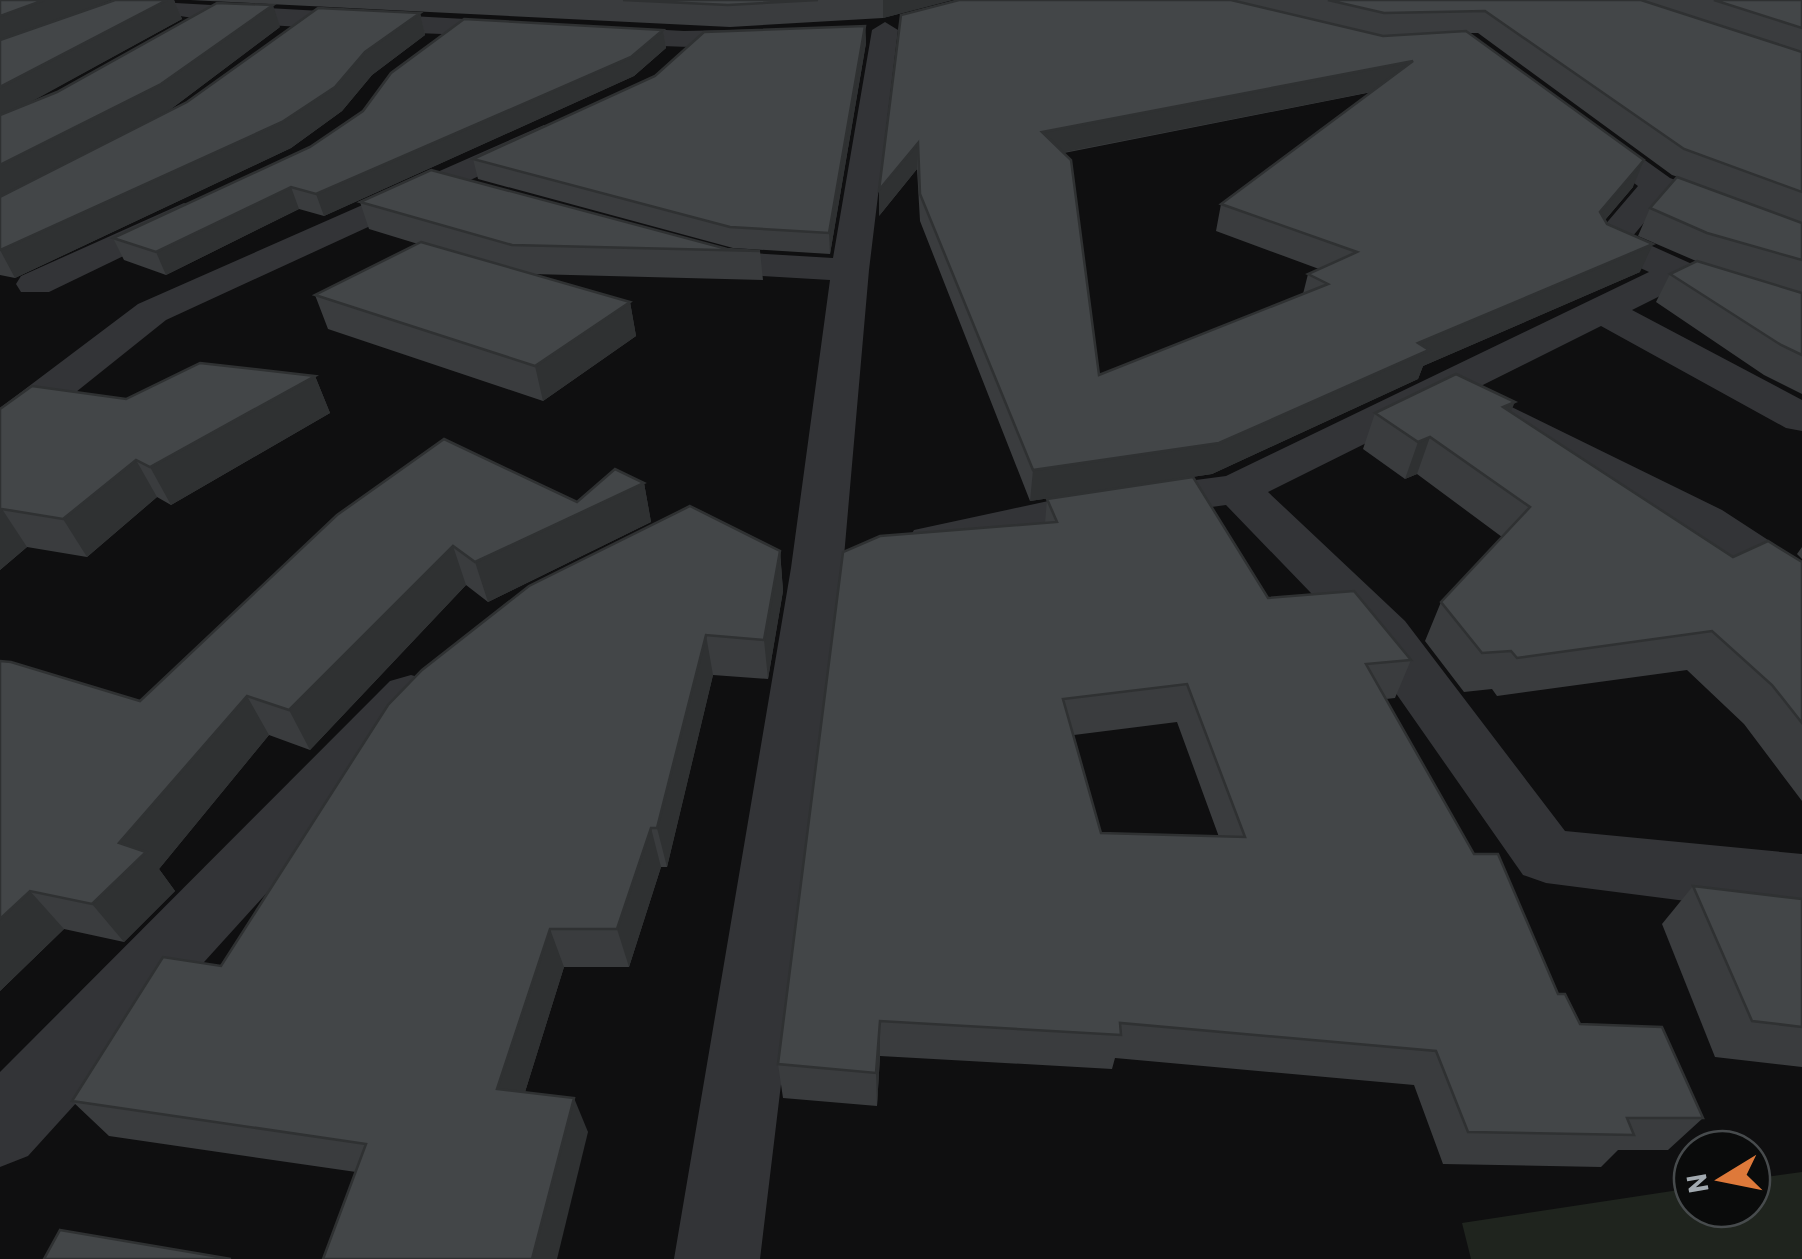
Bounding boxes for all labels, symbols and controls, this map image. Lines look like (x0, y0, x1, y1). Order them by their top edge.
north arrow (1672, 1129, 1772, 1229)
text: N (1678, 1171, 1715, 1196)

